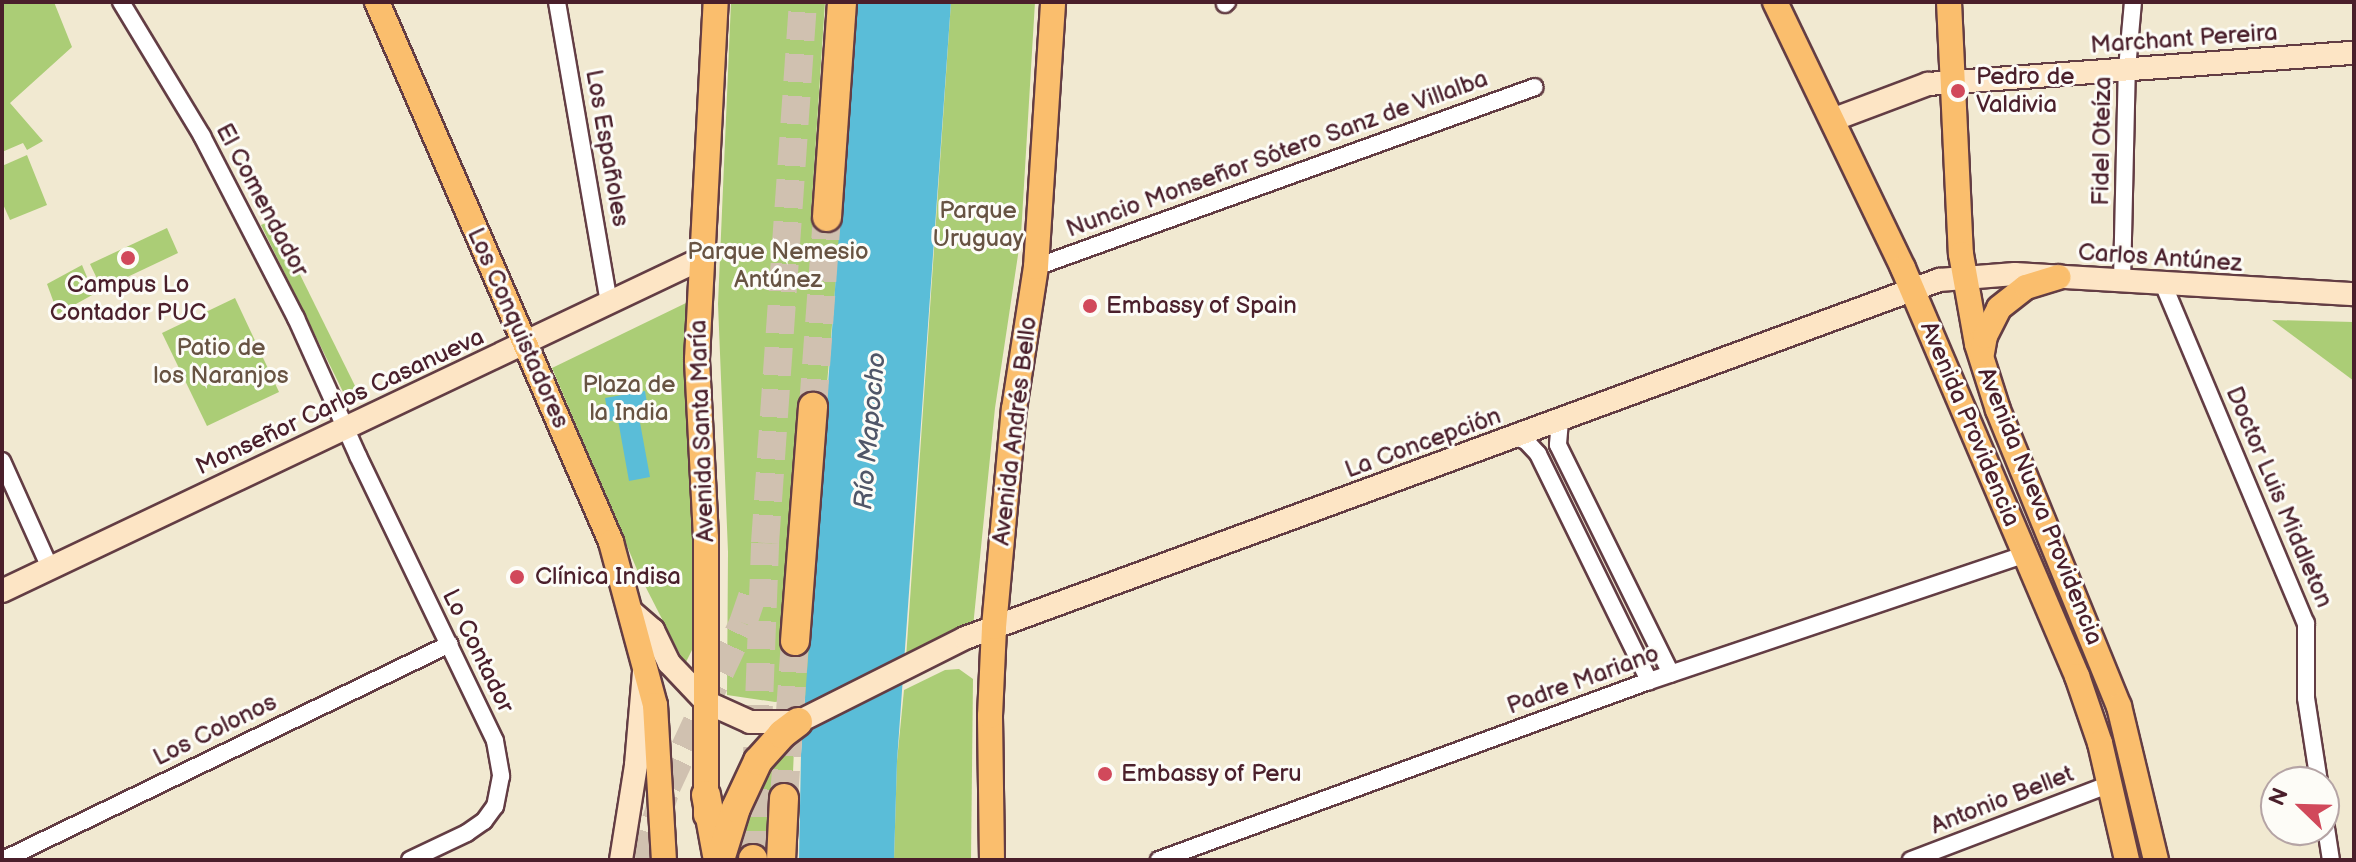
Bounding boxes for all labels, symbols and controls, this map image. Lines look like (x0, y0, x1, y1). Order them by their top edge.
street label: Marchant Pereira (2089, 18, 2279, 60)
place label: Pedro de Valdivia (1976, 63, 2074, 119)
street label: Nuncio Monseñor Sótero Sanz de Villalba (1062, 64, 1492, 244)
street label: Los Españoles (579, 67, 635, 229)
street label: Fidel Oteíza (2086, 76, 2118, 206)
marker: Pedro de Valdivia (1947, 80, 1969, 102)
street label: El Comendador (210, 118, 314, 282)
park label: Parque Uruguay (932, 197, 1024, 253)
street label: Los Conquistadores (461, 223, 575, 433)
park label: Parque Nemesio Antúnez (687, 238, 869, 294)
street label: Carlos Antúnez (2077, 238, 2243, 278)
marker: Campus Lo Contador PUC (119, 249, 137, 267)
place label: Campus Lo Contador PUC (50, 271, 206, 327)
place label: Embassy of Spain (1106, 292, 1299, 320)
marker: Embassy of Spain (1081, 297, 1099, 315)
street label: Avenida Andrés Bello (987, 315, 1043, 547)
street label: Avenida Providencia (1914, 317, 2026, 531)
street label: Avenida Santa María (684, 319, 720, 543)
street label: Monseñor Carlos Casanueva (191, 322, 489, 482)
park label: Patio de los Naranjos (153, 334, 289, 390)
water label: Río Mapocho (849, 351, 893, 511)
street label: Avenida Nueva Providencia (1971, 363, 2109, 649)
park label: Plaza de la India (582, 371, 676, 427)
street label: Doctor Luis Middleton (2219, 382, 2339, 612)
street label: La Concepción (1341, 401, 1505, 485)
place label: Clínica Indisa (535, 563, 681, 591)
marker: Clínica Indisa (506, 566, 528, 588)
street label: Lo Contador (436, 585, 520, 717)
street label: Padre Mariano (1503, 639, 1663, 721)
street label: Los Colonos (149, 688, 281, 772)
place label: Embassy of Peru (1121, 760, 1303, 788)
street label: Antonio Bellet (1927, 760, 2077, 840)
marker: Embassy of Peru (1096, 765, 1114, 783)
north arrow (2260, 766, 2340, 846)
text: N (2264, 784, 2295, 810)

